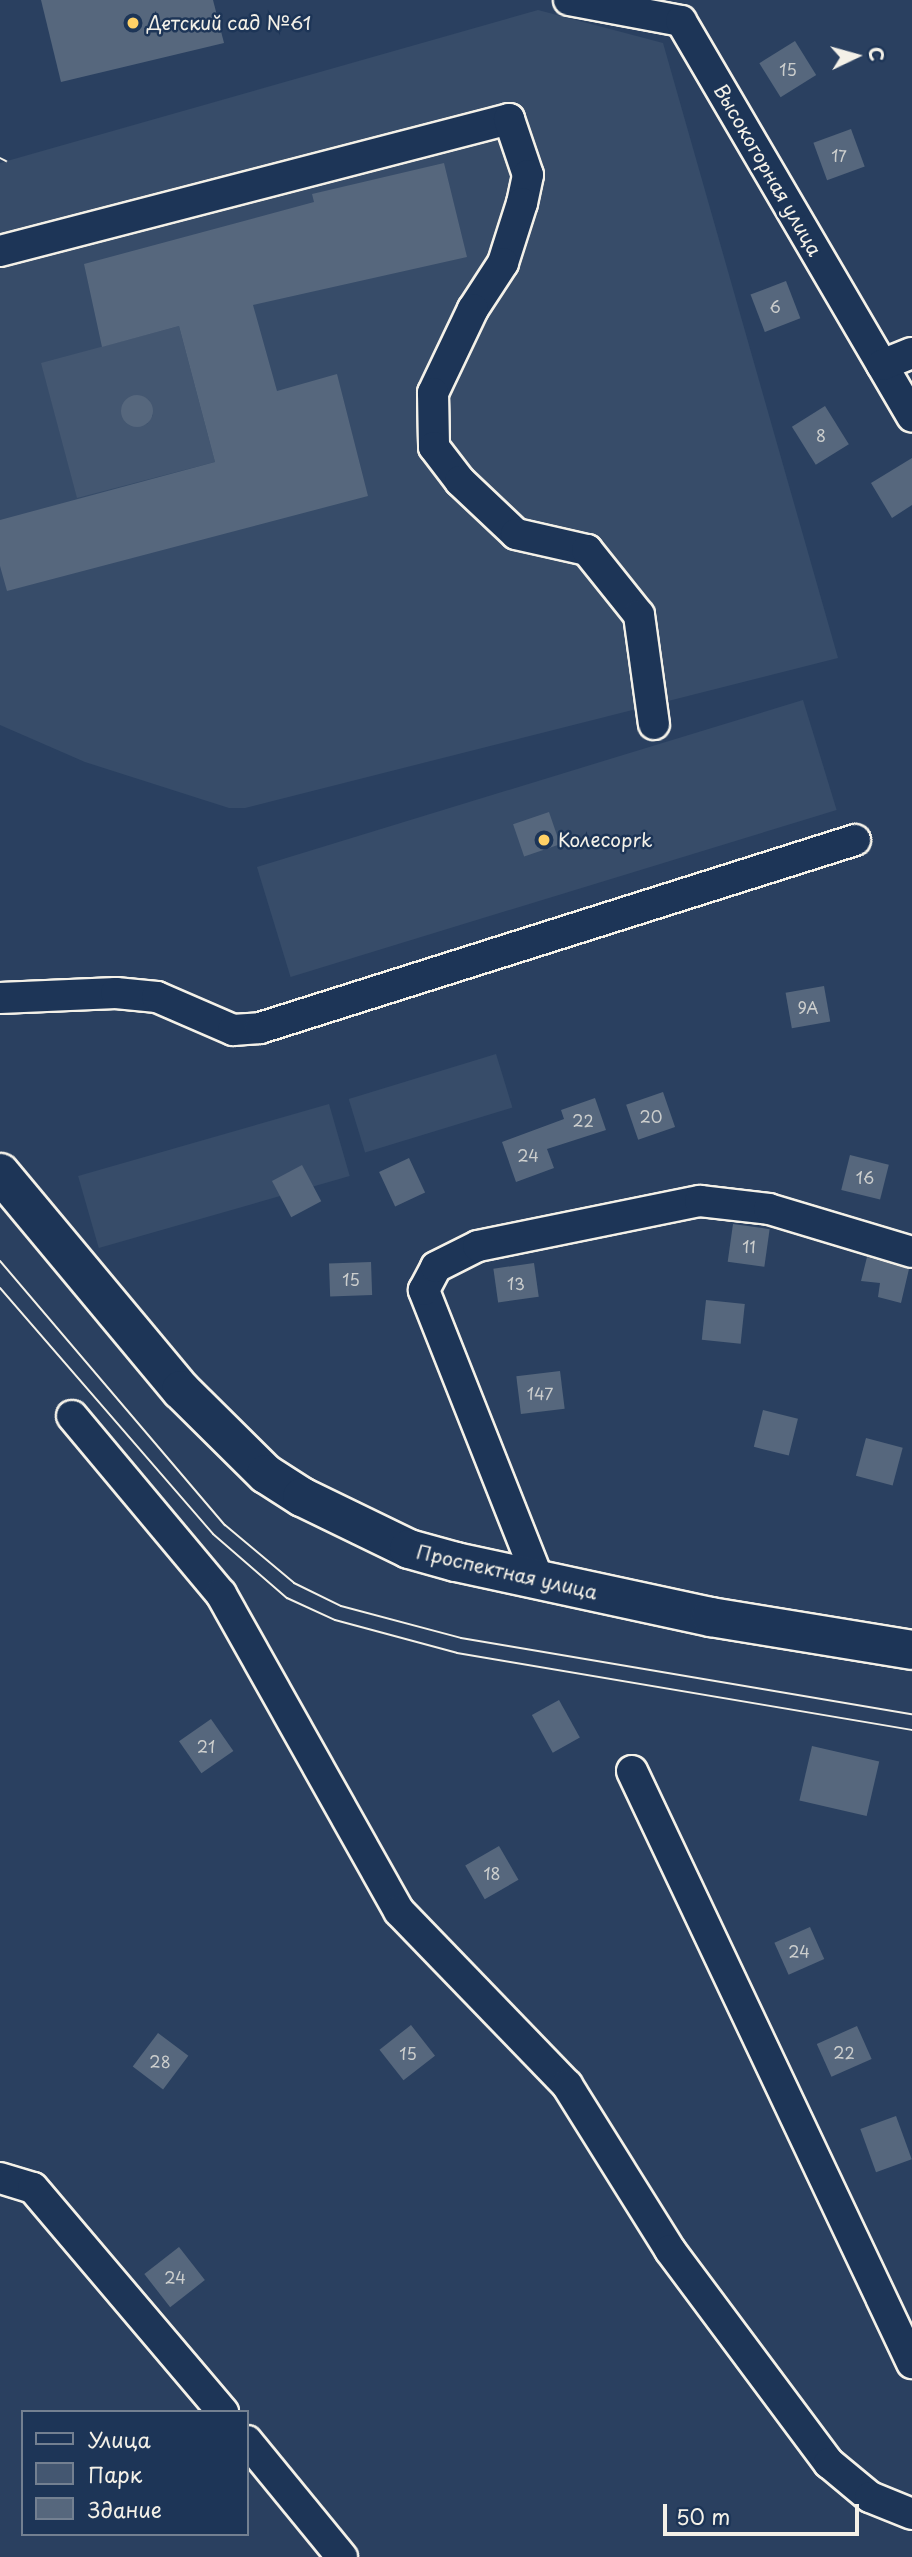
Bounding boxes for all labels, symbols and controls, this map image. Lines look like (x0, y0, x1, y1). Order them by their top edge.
place label: Детский сад №61 (147, 12, 313, 34)
marker: Детский сад №61 (125, 15, 141, 31)
north arrow (821, 21, 891, 91)
text: С (862, 46, 891, 63)
house number: 15 (779, 59, 797, 79)
street label: Высокогорная улица (709, 79, 827, 261)
house number: 17 (831, 145, 847, 165)
house number: 6 (769, 296, 781, 316)
house number: 8 (816, 425, 826, 445)
place label: Колесоprk (558, 829, 653, 851)
marker: Колесоprk (536, 832, 552, 848)
house number: 9А (797, 997, 819, 1017)
house number: 20 (640, 1106, 662, 1126)
house number: 22 (572, 1110, 594, 1130)
house number: 24 (517, 1145, 539, 1165)
house number: 16 (856, 1167, 874, 1187)
house number: 11 (742, 1236, 756, 1256)
house number: 15 (342, 1269, 360, 1289)
house number: 13 (507, 1273, 525, 1293)
house number: 147 (527, 1383, 553, 1403)
street label: Проспектная улица (414, 1540, 600, 1604)
house number: 21 (197, 1736, 215, 1756)
house number: 18 (483, 1863, 501, 1883)
house number: 24 (788, 1941, 810, 1961)
house number: 22 (833, 2042, 855, 2062)
house number: 15 (399, 2043, 417, 2063)
house number: 28 (149, 2051, 171, 2071)
house number: 24 (164, 2267, 186, 2287)
legend (21, 2410, 248, 2536)
text: Улица (88, 2423, 151, 2455)
text: Парк (88, 2458, 142, 2490)
scale bar (667, 2490, 863, 2534)
text: Здание (88, 2493, 162, 2525)
text: 50 m (676, 2500, 730, 2532)

